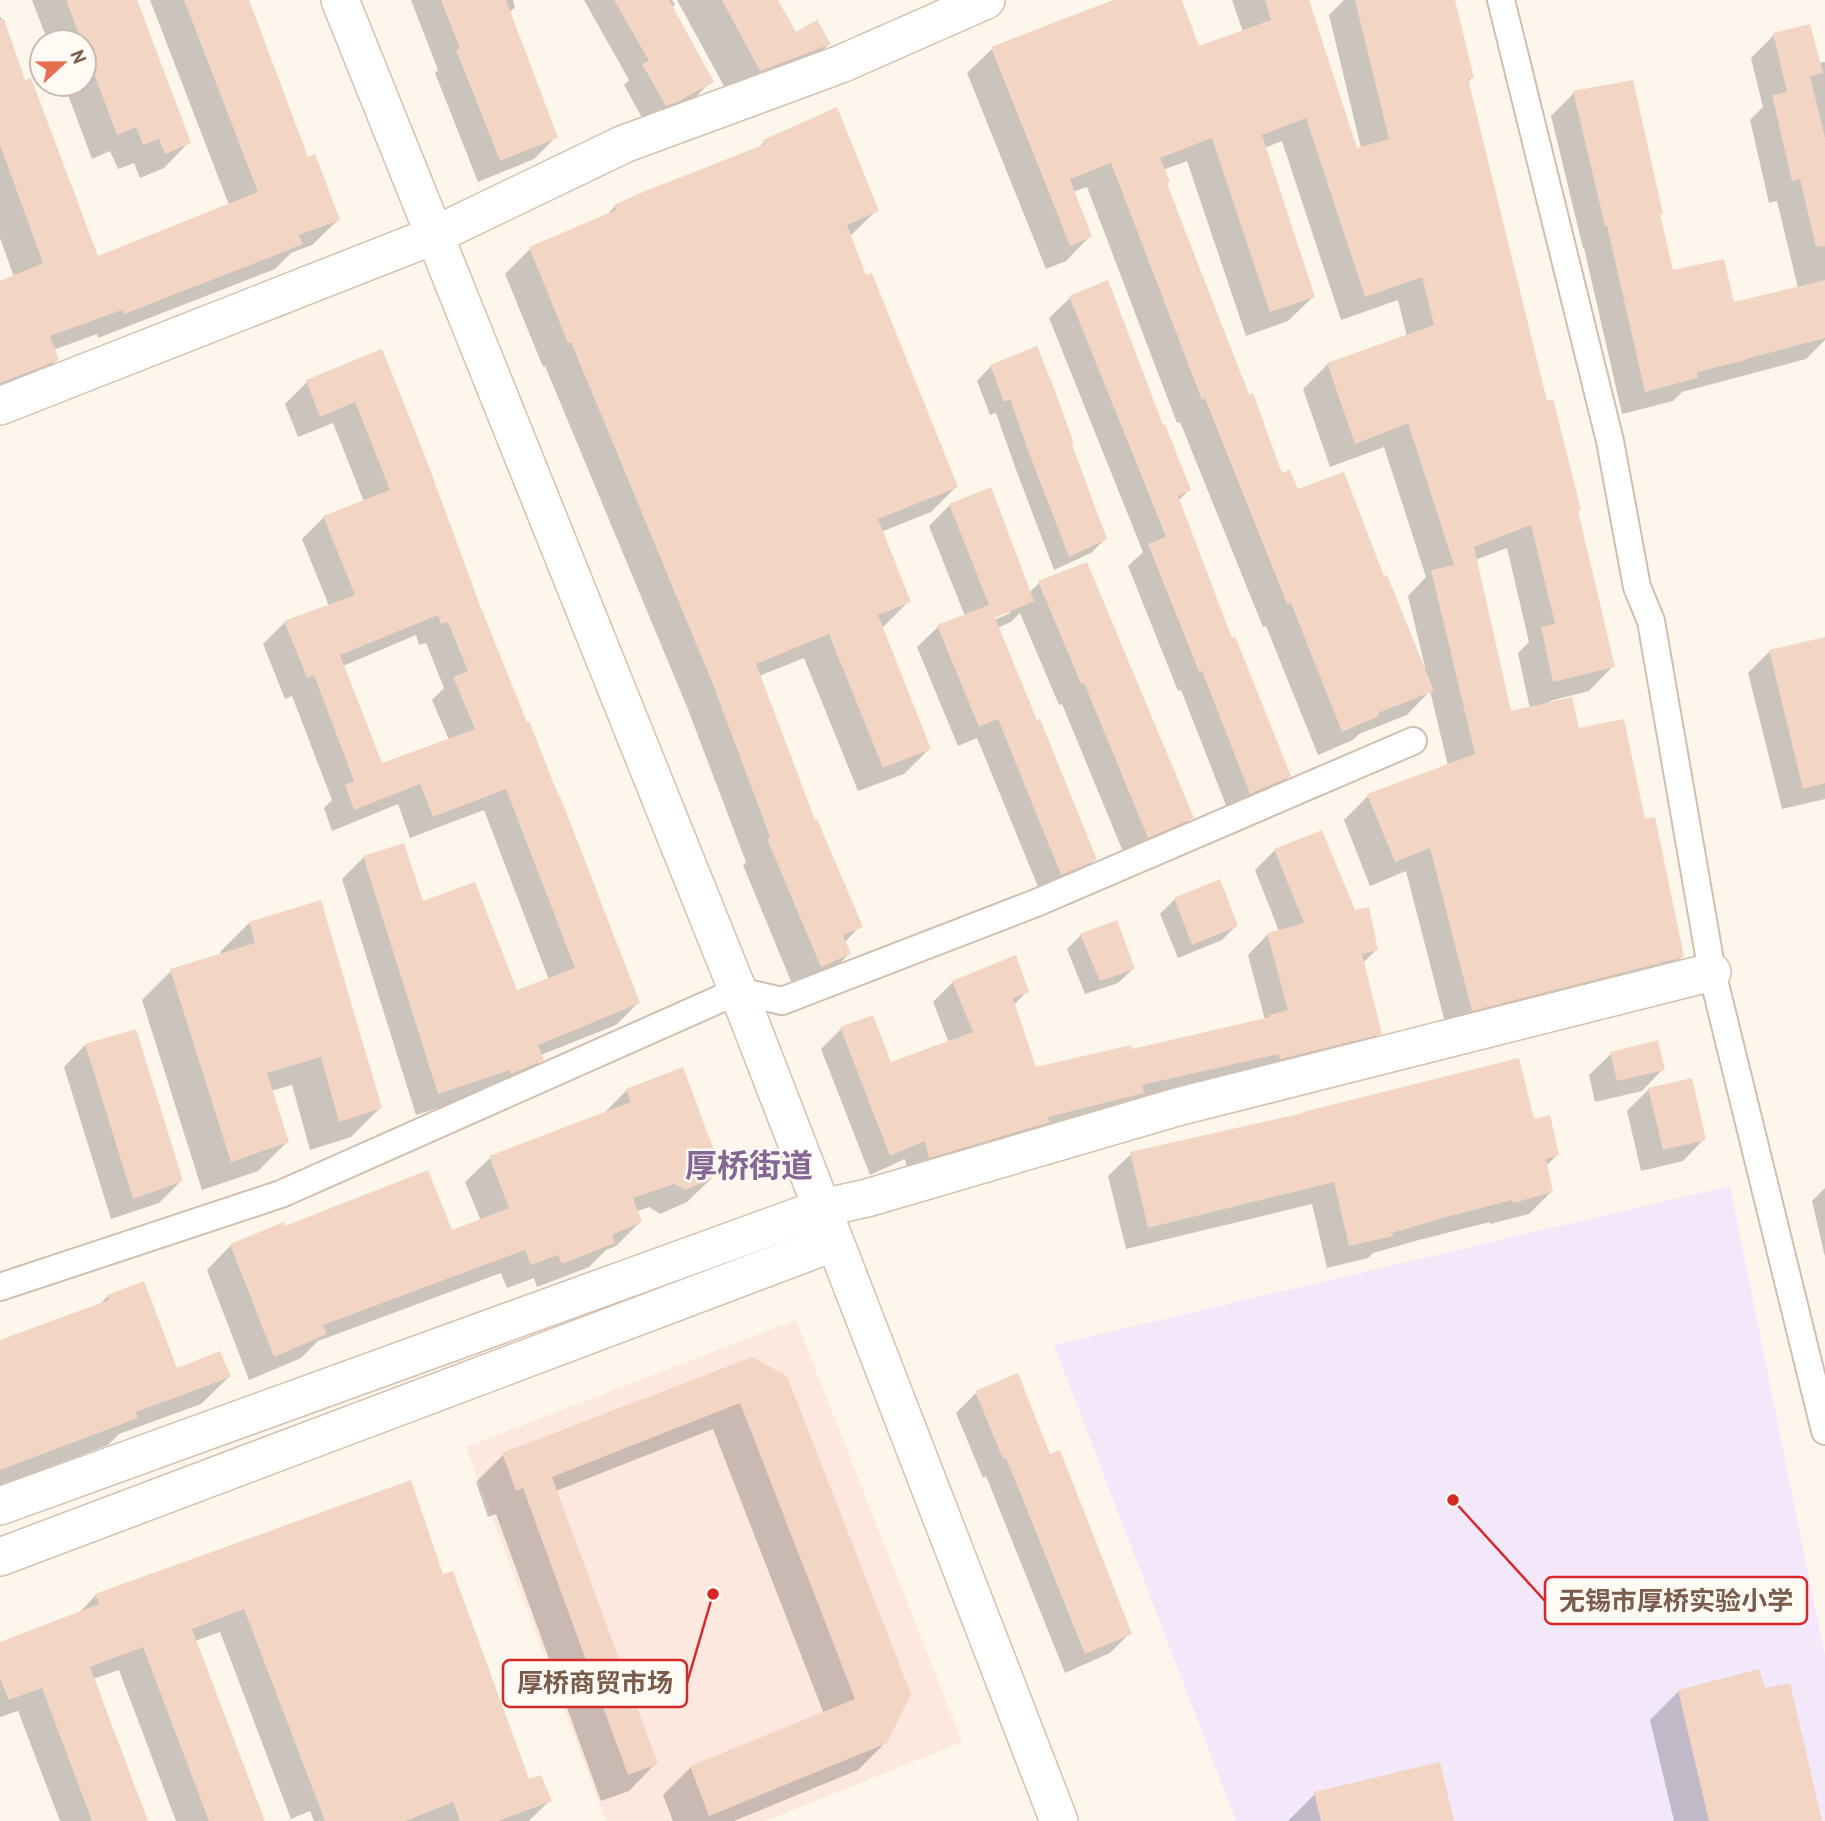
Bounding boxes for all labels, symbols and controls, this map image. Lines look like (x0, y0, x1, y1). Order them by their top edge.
north arrow (28, 28, 98, 98)
text: N (65, 46, 92, 67)
district label: 厚桥街道 (685, 1144, 813, 1186)
callout: 无锡市厚桥实验小学 (1545, 1577, 1807, 1624)
text: 无锡市厚桥实验小学 (1559, 1584, 1793, 1617)
callout: 厚桥商贸市场 (503, 1660, 687, 1707)
text: 厚桥商贸市场 (517, 1666, 673, 1699)

